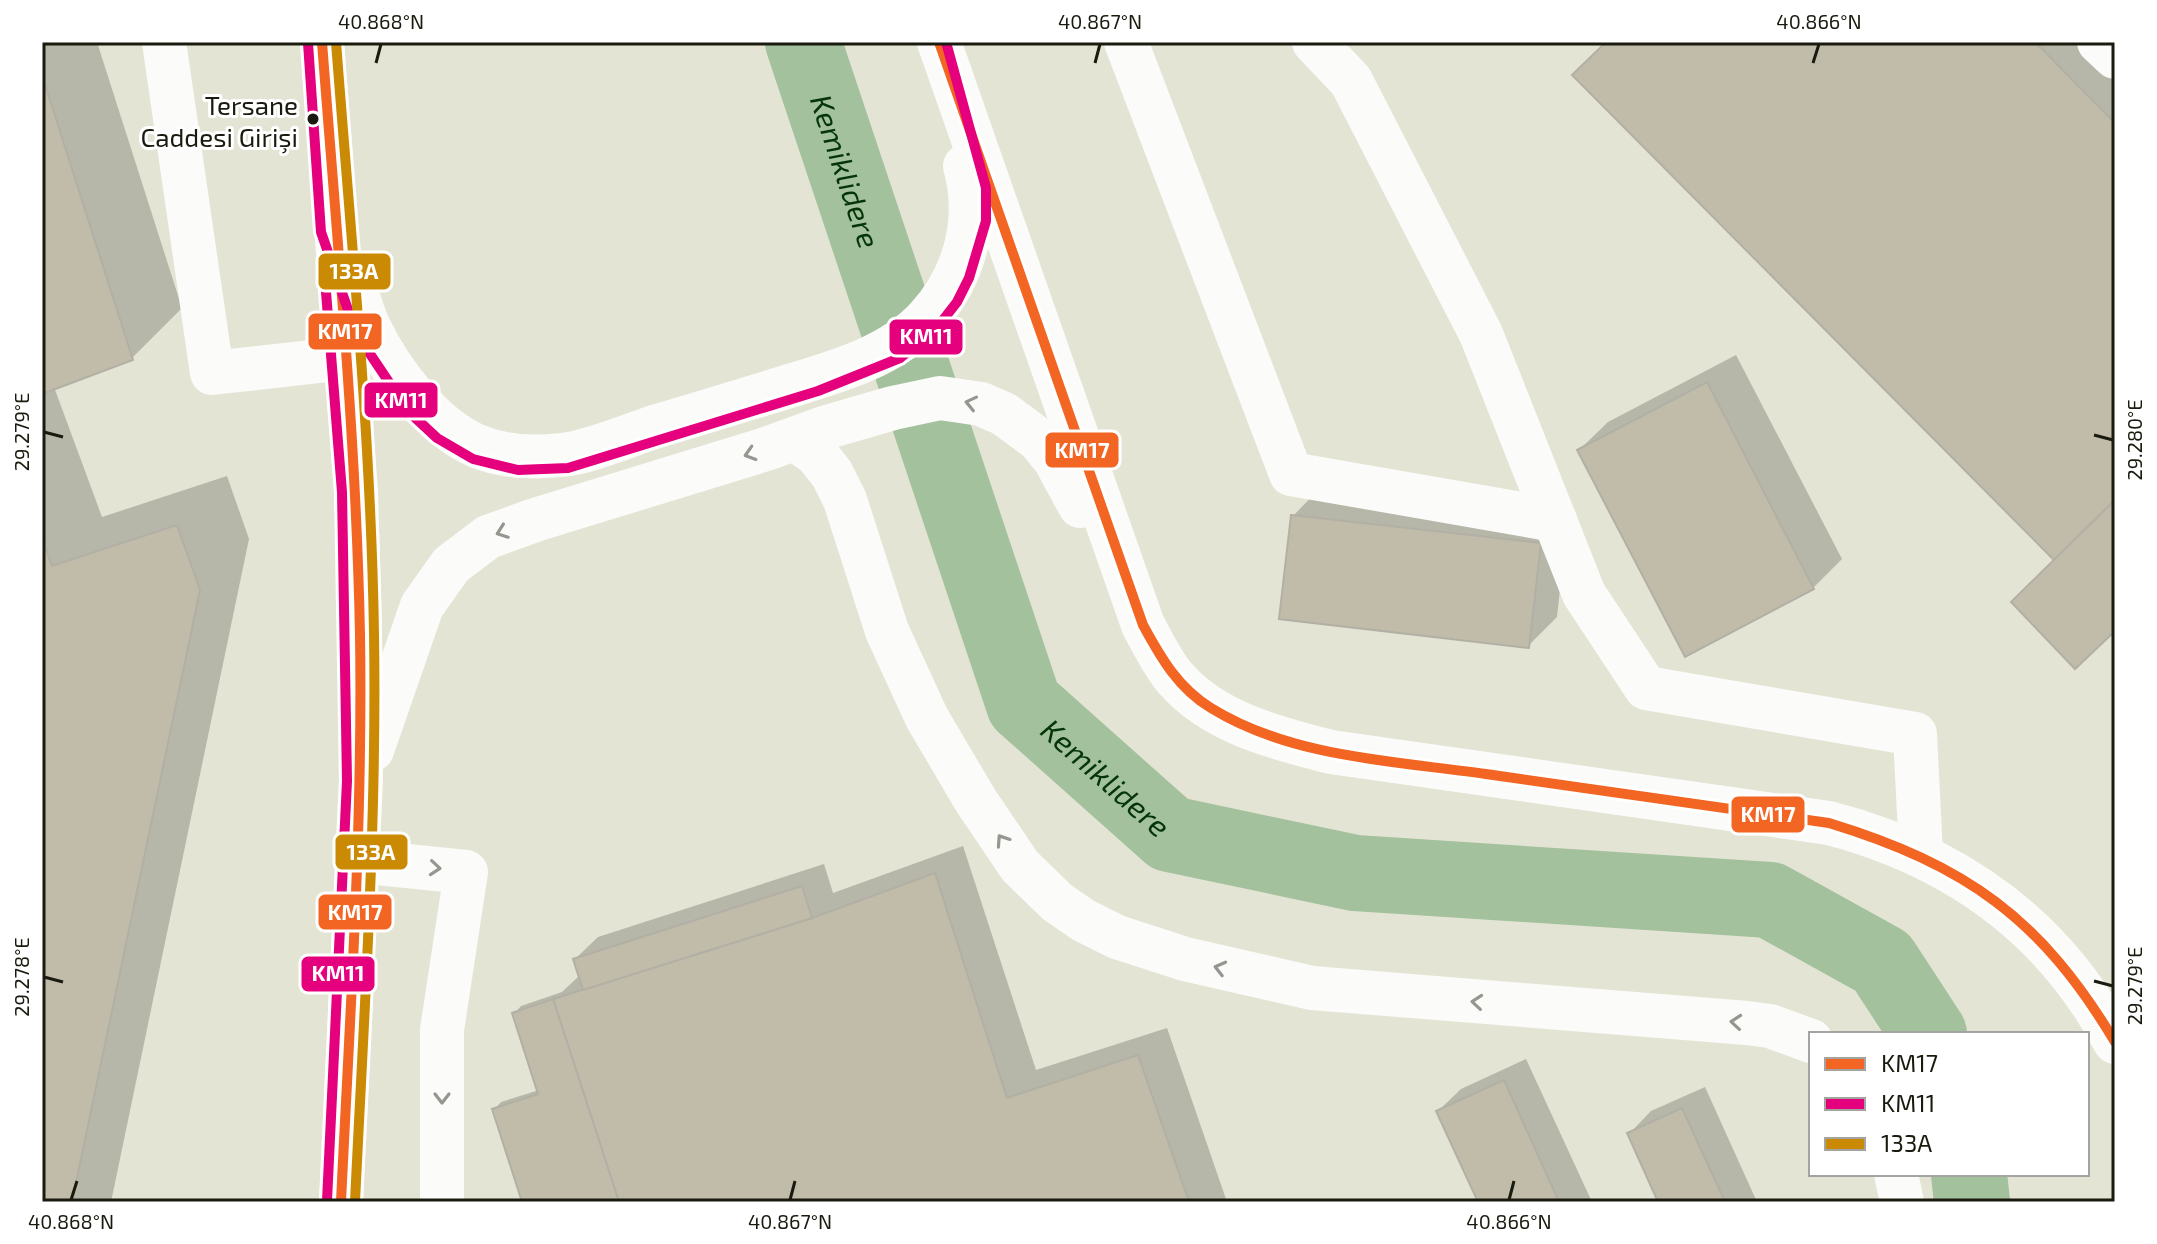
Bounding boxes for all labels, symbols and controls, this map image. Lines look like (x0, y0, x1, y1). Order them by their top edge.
text: 40.868°N (338, 9, 424, 33)
text: 40.867°N (1058, 9, 1142, 33)
text: 40.866°N (1776, 9, 1862, 33)
place label: Tersane Caddesi Girişi (140, 89, 298, 154)
water label: Kemiklidere (804, 89, 888, 253)
marker: Tersane Caddesi Girişi (305, 111, 321, 127)
line badge: 133A (317, 252, 392, 291)
text: 133A (330, 257, 379, 283)
line badge: KM17 (307, 312, 383, 351)
text: KM17 (317, 317, 373, 343)
line badge: KM11 (888, 318, 964, 356)
text: KM11 (899, 322, 953, 348)
line badge: KM11 (363, 381, 439, 419)
text: KM11 (374, 386, 428, 412)
text: 29.279°E (9, 393, 33, 471)
one-way arrow (965, 395, 979, 412)
text: 29.280°E (2122, 399, 2146, 481)
line badge: KM17 (1044, 431, 1120, 469)
text: KM17 (1054, 436, 1110, 462)
one-way arrow (744, 445, 758, 461)
one-way arrow (496, 522, 510, 538)
water label: Kemiklidere (1035, 711, 1178, 844)
line badge: KM17 (1730, 795, 1806, 834)
text: KM17 (1740, 800, 1796, 826)
line badge: 133A (334, 833, 409, 871)
one-way arrow (997, 834, 1012, 848)
text: 133A (347, 838, 396, 864)
one-way arrow (429, 859, 442, 876)
line badge: KM17 (317, 893, 393, 931)
text: KM17 (327, 898, 383, 924)
text: 29.278°E (9, 937, 33, 1017)
text: 29.279°E (2122, 947, 2146, 1025)
line badge: KM11 (300, 955, 376, 993)
text: KM11 (311, 959, 365, 985)
one-way arrow (1213, 960, 1227, 977)
one-way arrow (1470, 993, 1483, 1010)
one-way arrow (1729, 1014, 1742, 1031)
legend (1809, 1032, 2089, 1176)
text: KM17 (1881, 1048, 1938, 1077)
text: KM11 (1881, 1088, 1935, 1117)
one-way arrow (433, 1092, 451, 1105)
text: 133A (1881, 1128, 1932, 1157)
text: 40.868°N (28, 1209, 114, 1233)
text: 40.867°N (748, 1209, 832, 1233)
text: 40.866°N (1466, 1209, 1552, 1233)

